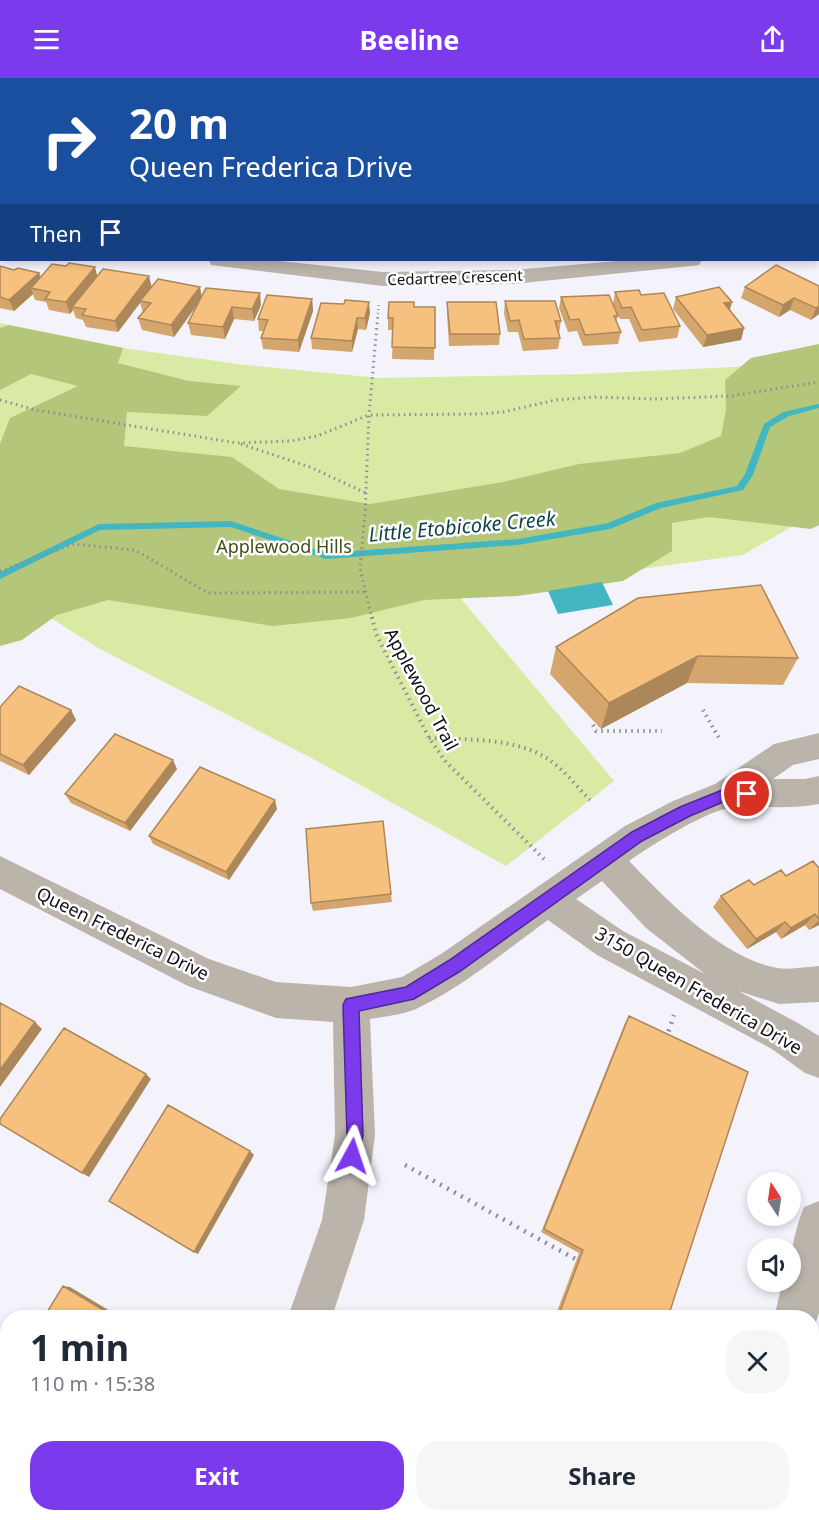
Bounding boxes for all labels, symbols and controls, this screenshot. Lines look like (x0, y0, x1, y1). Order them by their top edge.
text: Beeline (360, 21, 459, 58)
icon: menu (30, 23, 63, 56)
icon: share (756, 23, 789, 56)
text: 20 m (129, 94, 229, 151)
icon: right (30, 102, 108, 180)
text: Queen Frederica Drive (129, 148, 413, 185)
icon: arrive (94, 216, 127, 249)
text: Then (30, 218, 82, 248)
street label: Cedartree Crescent (387, 265, 524, 289)
water label: Little Etobicoke Creek (367, 504, 558, 548)
park label: Applewood Hills (216, 534, 352, 558)
street label: Applewood Trail (380, 624, 464, 754)
pin (721, 768, 772, 819)
icon: arrive (730, 777, 763, 810)
street label: Queen Frederica Drive (33, 881, 213, 985)
street label: 3150 Queen Frederica Drive (591, 921, 807, 1059)
position arrow (320, 1124, 384, 1188)
north arrow (747, 1172, 801, 1226)
map controls (747, 1172, 801, 1292)
button: sound (747, 1238, 801, 1292)
text: 1 min (30, 1323, 129, 1372)
button: close (726, 1330, 789, 1393)
text: 110 m · 15:38 (30, 1370, 155, 1397)
button: Exit (30, 1441, 404, 1510)
button: Share (416, 1441, 789, 1510)

